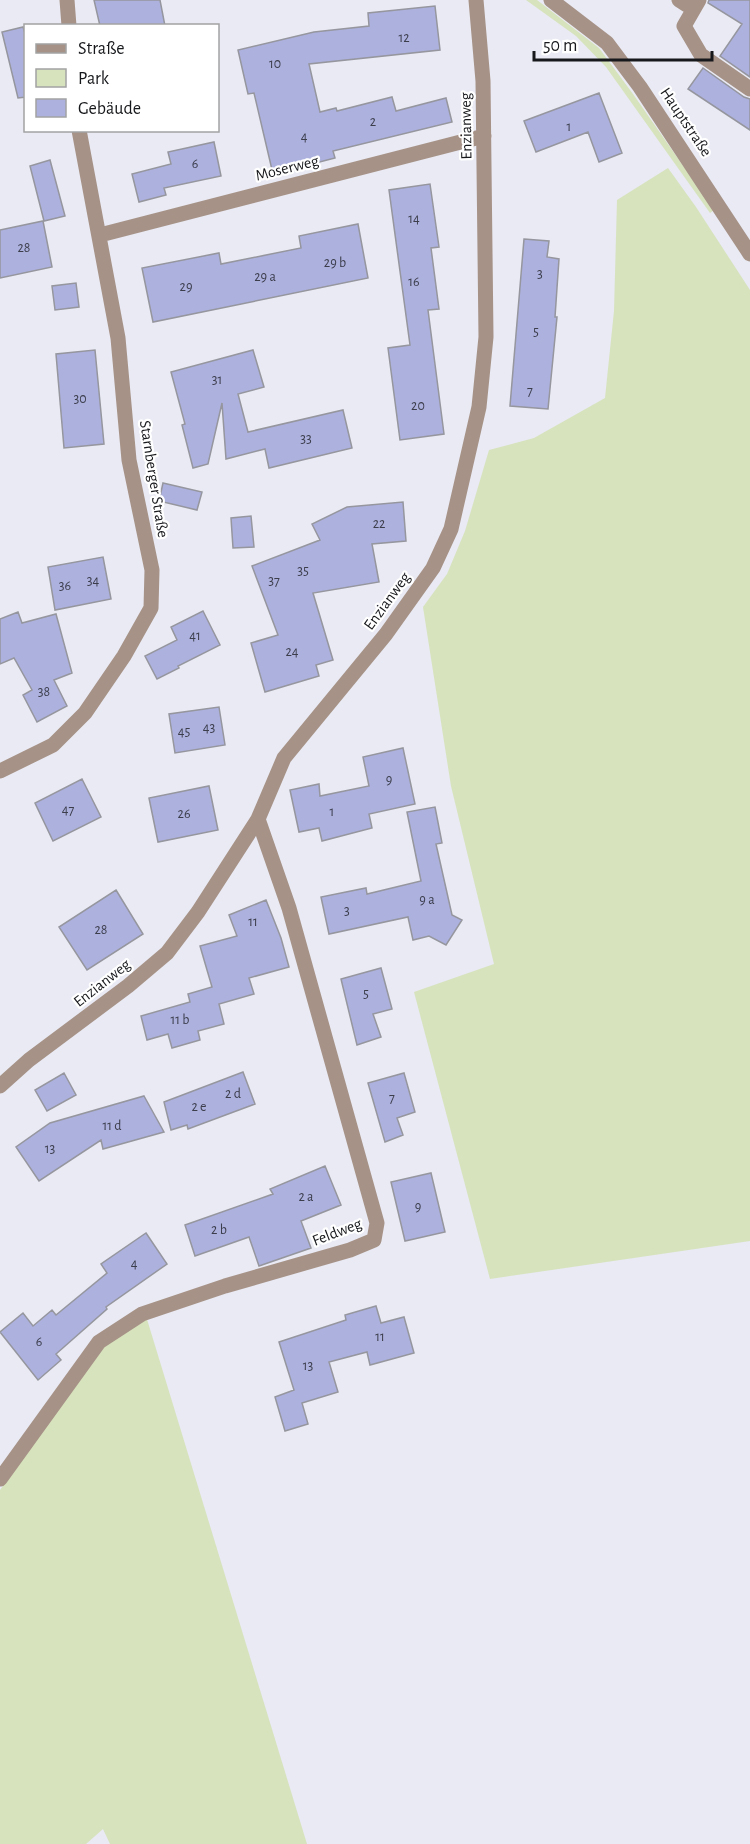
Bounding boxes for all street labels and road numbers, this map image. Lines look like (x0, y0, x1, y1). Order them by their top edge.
street label: Hauptstraße (657, 85, 715, 159)
street label: Enzianweg (457, 92, 475, 160)
street label: Moserweg (254, 152, 320, 184)
street label: Starnberger Straße (137, 419, 171, 539)
street label: Enzianweg (361, 569, 413, 633)
street label: Enzianweg (71, 956, 133, 1010)
street label: Feldweg (310, 1215, 364, 1249)

